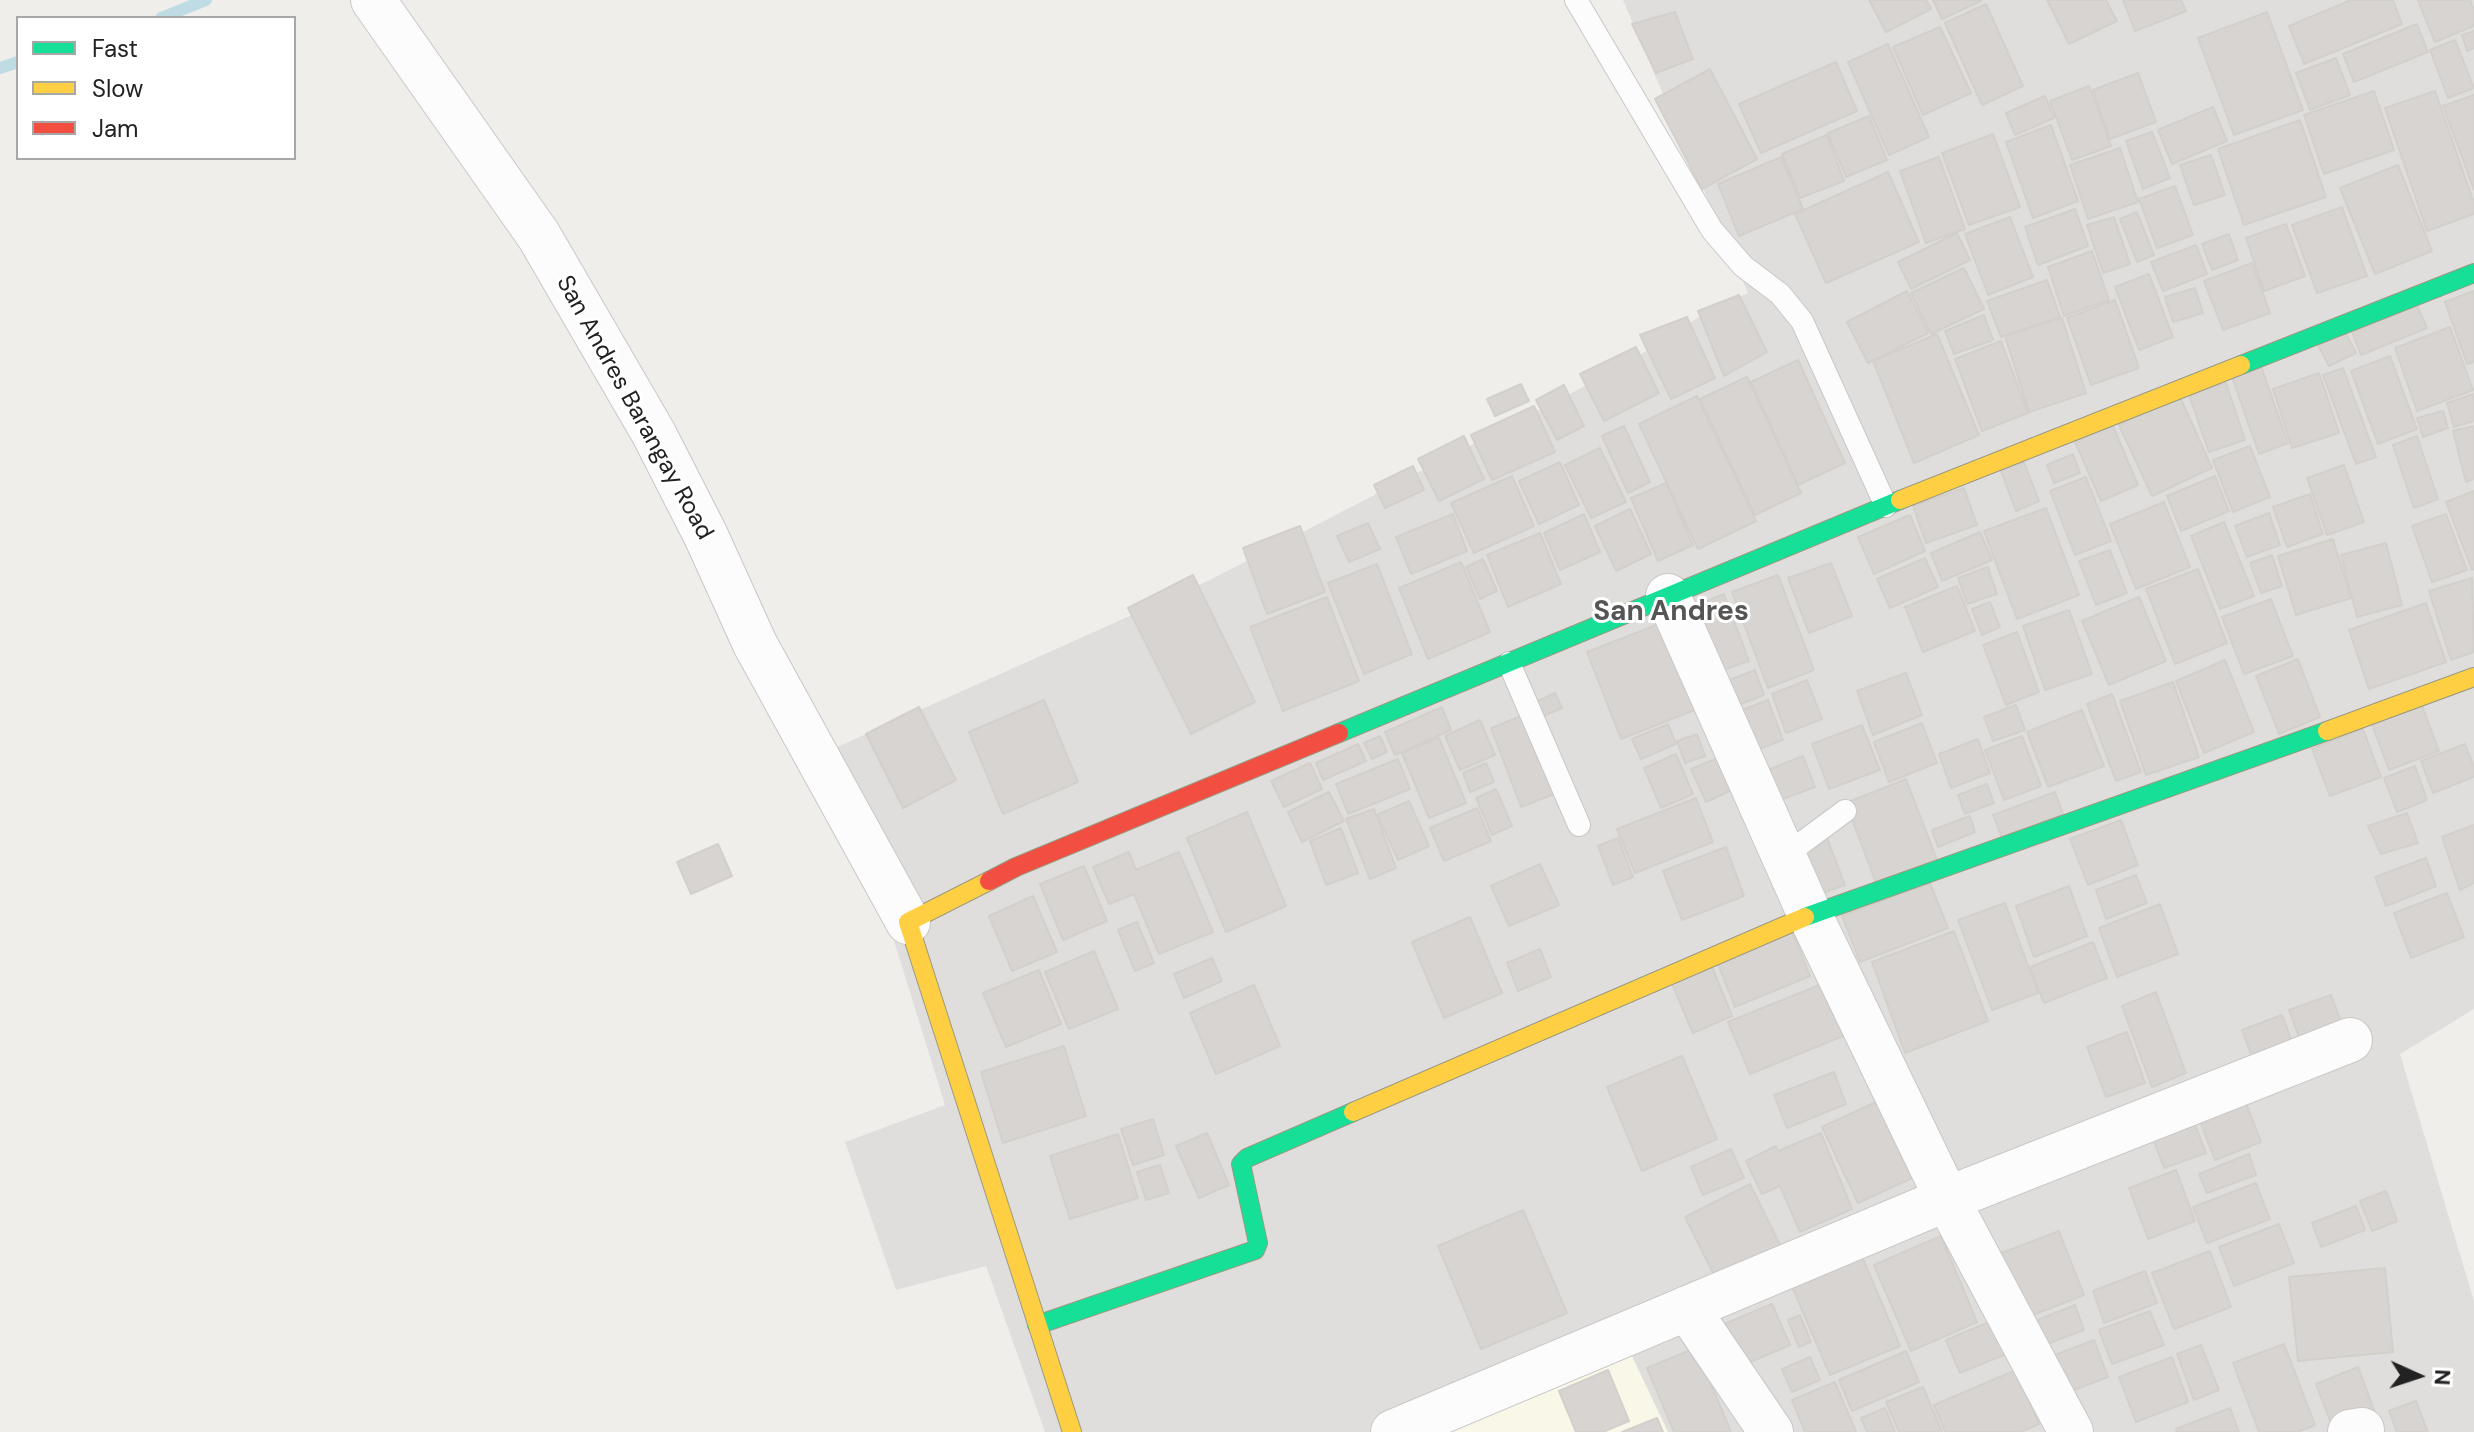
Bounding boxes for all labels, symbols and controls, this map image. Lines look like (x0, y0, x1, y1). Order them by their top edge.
legend (16, 16, 296, 160)
text: Fast (92, 33, 138, 64)
text: Slow (92, 73, 143, 104)
text: Jam (92, 113, 138, 144)
street label: San Andres Barangay Road (549, 271, 719, 545)
district label: San Andres (1593, 596, 1749, 630)
north arrow (2378, 1336, 2458, 1416)
text: N (2428, 1369, 2457, 1386)

